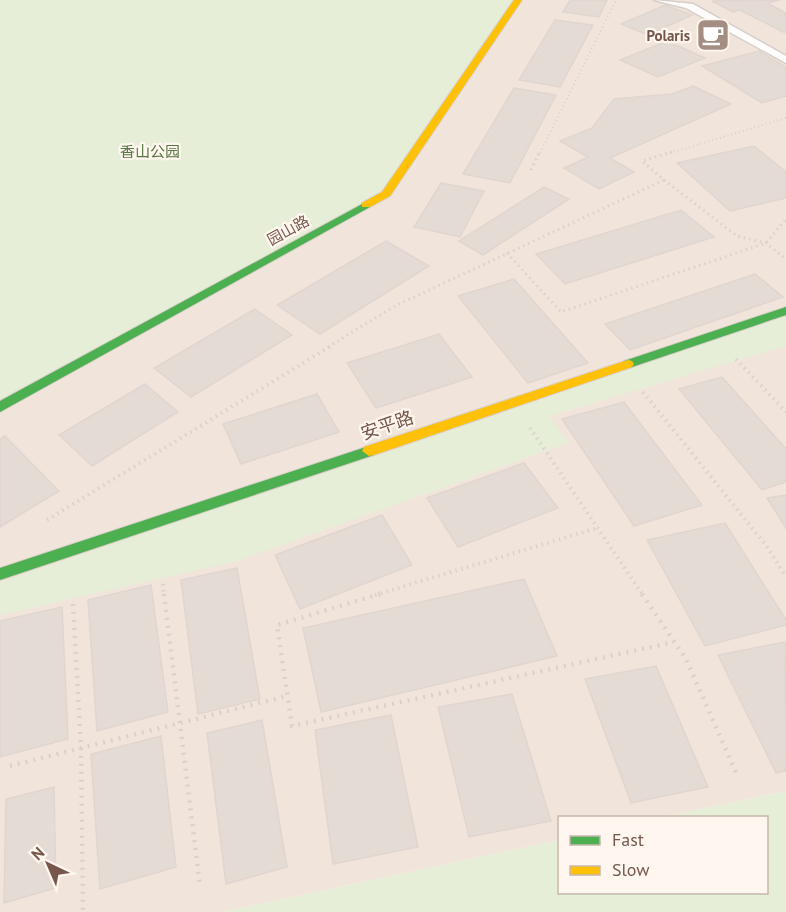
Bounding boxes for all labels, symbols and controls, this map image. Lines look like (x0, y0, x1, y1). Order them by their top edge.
cafe icon: Polaris (695, 17, 731, 53)
place label: Polaris (646, 26, 690, 45)
park label: 香山公园 (120, 142, 180, 161)
street label: 园山路 (264, 211, 312, 249)
street label: 安平路 (358, 405, 416, 445)
legend (558, 816, 768, 894)
text: Fast (612, 828, 644, 851)
north arrow (18, 834, 78, 894)
text: N (27, 842, 48, 864)
text: Slow (612, 858, 650, 881)

